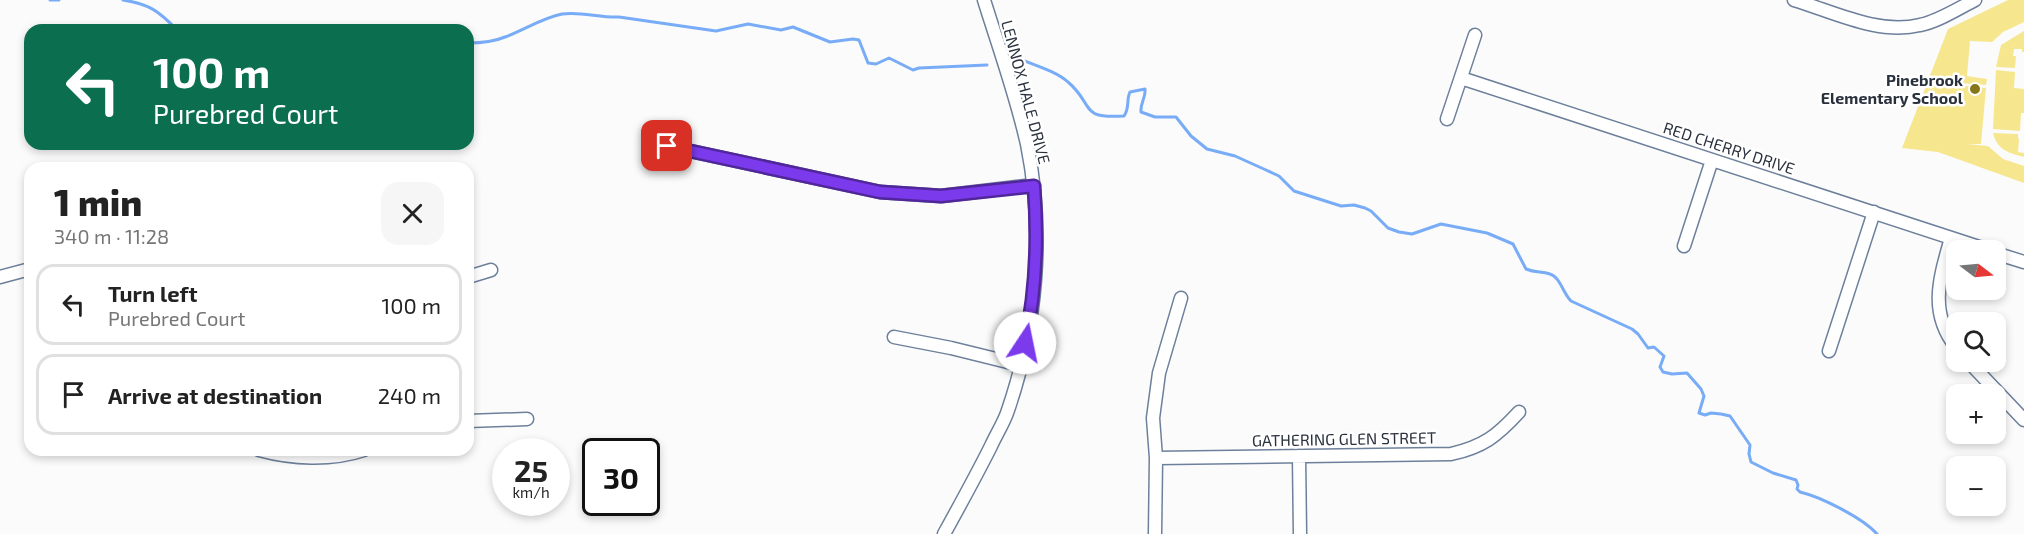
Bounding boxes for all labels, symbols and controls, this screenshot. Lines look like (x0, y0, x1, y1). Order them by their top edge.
street label: LENNOX HALE DRIVE (998, 18, 1055, 166)
text: 100 m (153, 46, 270, 96)
icon: left (54, 48, 132, 126)
place label: Pinebrook Elementary School (1821, 70, 1964, 108)
marker: Pinebrook Elementary School (1968, 82, 1982, 96)
text: Purebred Court (153, 97, 338, 129)
street label: RED CHERRY DRIVE (1661, 117, 1797, 178)
pin (641, 120, 692, 171)
icon: arrive (650, 129, 683, 162)
text: 1 min (54, 180, 142, 223)
button: close (381, 182, 444, 245)
text: 340 m · 11:28 (54, 224, 169, 248)
north arrow (1946, 240, 2006, 300)
map controls (1946, 240, 2006, 516)
text: Turn left (108, 280, 197, 306)
icon: left (57, 288, 90, 321)
text: 100 m (382, 292, 441, 318)
text: Purebred Court (108, 306, 245, 330)
position arrow (993, 311, 1057, 375)
button: search (1946, 312, 2006, 372)
icon: arrive (57, 378, 90, 411)
text: Arrive at destination (108, 382, 322, 408)
text: 240 m (378, 382, 441, 408)
button: + (1946, 384, 2006, 444)
street label: GATHERING GLEN STREET (1252, 427, 1436, 450)
speed limit sign: 30 (582, 438, 660, 516)
text: 25 (514, 452, 548, 488)
button: − (1946, 456, 2006, 516)
text: km/h (512, 483, 550, 501)

